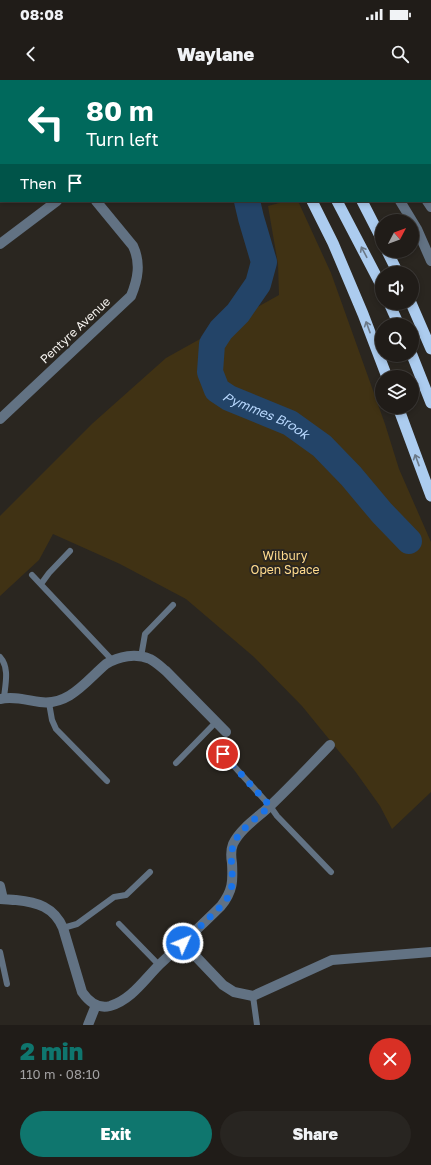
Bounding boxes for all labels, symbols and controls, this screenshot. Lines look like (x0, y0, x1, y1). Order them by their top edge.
text: 08:08 (20, 5, 64, 23)
icon: back (20, 43, 42, 65)
text: Waylane (177, 43, 254, 65)
icon: search (389, 43, 411, 65)
text: 80 m (86, 94, 154, 127)
icon: left (20, 96, 72, 148)
text: Turn left (86, 128, 159, 150)
icon: arrive (64, 172, 86, 194)
text: Then (20, 174, 56, 192)
north arrow (375, 214, 419, 258)
map controls (375, 214, 419, 414)
one-way arrow (360, 247, 368, 259)
button: sound (375, 266, 419, 310)
street label: Pentyre Avenue (37, 294, 113, 366)
button: search (375, 318, 419, 362)
one-way arrow (364, 322, 372, 334)
button: layers (375, 370, 419, 414)
water label: Pymmes Brook (220, 388, 314, 443)
one-way arrow (413, 454, 421, 466)
park label: Wilbury Open Space (251, 548, 320, 577)
pin (206, 737, 240, 771)
icon: arrive (212, 743, 234, 765)
position arrow (162, 922, 204, 964)
text: 2 min (20, 1036, 83, 1065)
button: close (369, 1038, 411, 1080)
text: 110 m · 08:10 (20, 1066, 100, 1082)
button: Exit (20, 1111, 212, 1157)
button: Share (220, 1111, 411, 1157)

